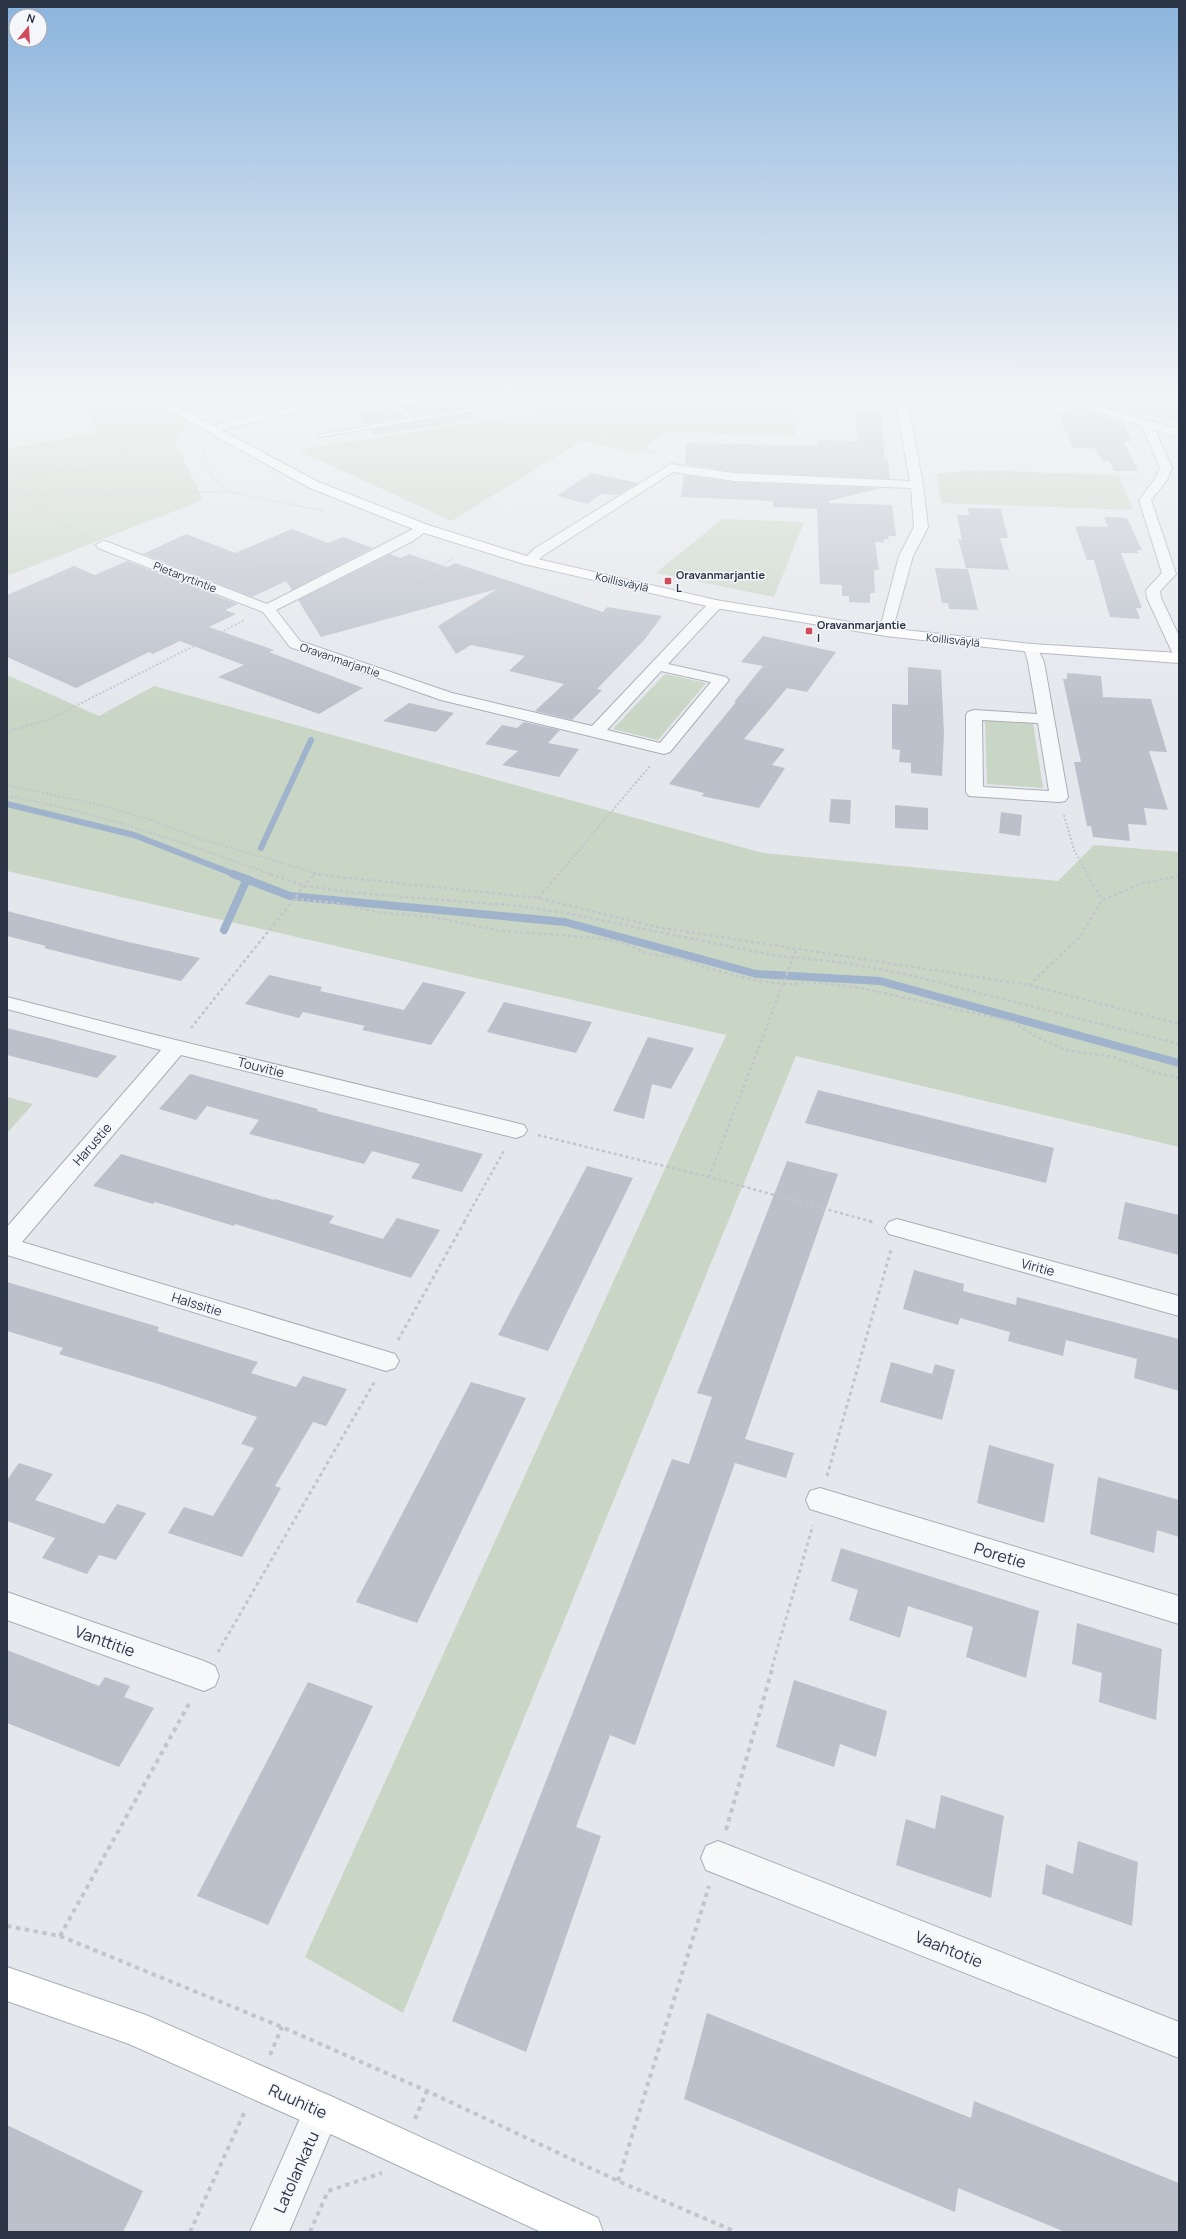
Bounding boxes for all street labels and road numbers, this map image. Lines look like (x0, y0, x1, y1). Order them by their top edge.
street label: Pietaryrtintie (151, 558, 220, 596)
street label: Koillisväylä (594, 568, 650, 595)
street label: Koillisväylä (925, 629, 981, 650)
street label: Oravanmarjantie (298, 639, 383, 680)
street label: Touvitie (236, 1053, 287, 1082)
street label: Harustie (68, 1118, 116, 1169)
street label: Viritie (1019, 1254, 1057, 1280)
street label: Halssitie (170, 1288, 225, 1320)
street label: Poretie (971, 1537, 1029, 1573)
street label: Vanttitie (72, 1620, 138, 1662)
street label: Vaahtotie (912, 1925, 986, 1973)
street label: Ruuhitie (265, 2078, 331, 2124)
street label: Latolankatu (268, 2128, 324, 2216)

